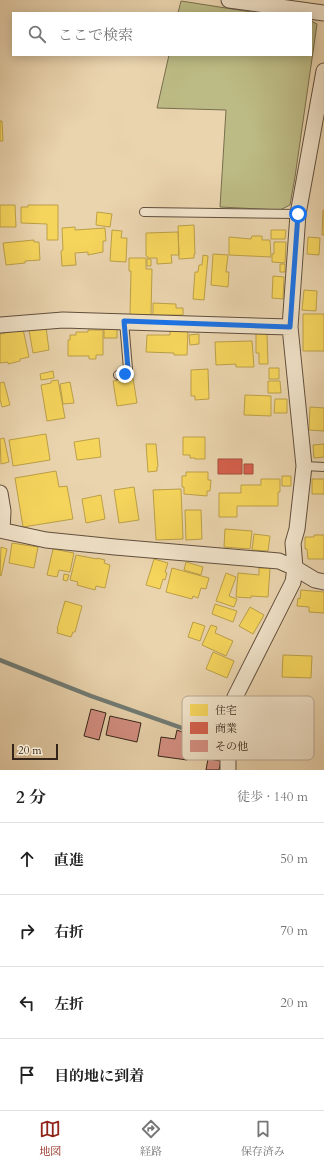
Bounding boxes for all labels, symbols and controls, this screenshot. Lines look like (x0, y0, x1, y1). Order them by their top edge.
search box (12, 12, 312, 56)
icon: search (26, 23, 48, 45)
text: ここで検索 (58, 25, 133, 45)
route start (289, 205, 307, 223)
route end (116, 365, 134, 383)
legend (182, 696, 314, 760)
text: 住宅 (215, 703, 237, 718)
text: 商業 (215, 721, 237, 736)
text: その他 (215, 739, 248, 754)
scale bar (12, 742, 58, 761)
text: 20 m (18, 743, 42, 758)
text: 2 分 (16, 786, 46, 809)
text: 徒歩 · 140 m (237, 788, 308, 806)
icon: ahead (16, 848, 38, 870)
text: 直進 (54, 850, 84, 870)
text: 50 m (280, 850, 308, 868)
icon: right (16, 920, 38, 942)
text: 右折 (54, 922, 84, 942)
text: 70 m (280, 922, 308, 940)
icon: left (16, 992, 38, 1014)
text: 左折 (54, 994, 84, 1014)
text: 20 m (280, 994, 308, 1012)
icon: arrive (16, 1064, 38, 1086)
text: 目的地に到着 (54, 1066, 144, 1086)
tab: 地図 (39, 1118, 61, 1159)
tab: 経路 (140, 1118, 162, 1159)
tab: 保存済み (241, 1118, 285, 1159)

